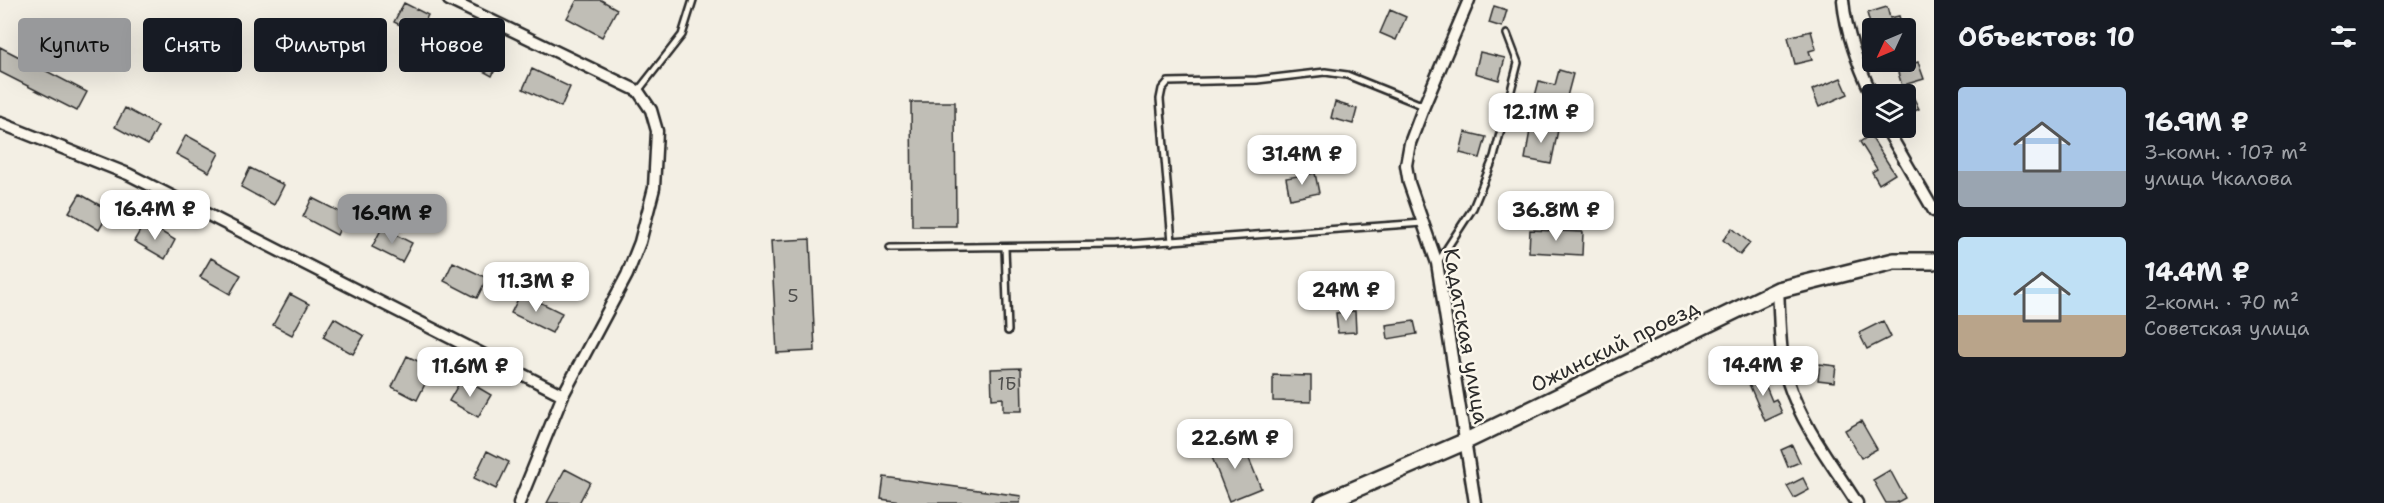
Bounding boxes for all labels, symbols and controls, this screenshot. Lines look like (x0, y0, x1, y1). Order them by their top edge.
chip: Купить (18, 18, 131, 72)
chip: Снять (143, 18, 242, 72)
chip: Фильтры (254, 18, 387, 72)
chip: Новое (399, 18, 505, 72)
north arrow (1862, 18, 1916, 72)
map controls (1862, 18, 1916, 138)
text: Объектов: 10 (1958, 19, 2135, 54)
icon: filters (2327, 20, 2360, 53)
button: layers (1862, 84, 1916, 138)
pin: 12.1M ₽ (1486, 93, 1596, 144)
text: 12.1M ₽ (1503, 99, 1579, 125)
text: 16.9M ₽ (2144, 104, 2249, 139)
icon: home (2006, 111, 2078, 183)
pin: 31.4M ₽ (1247, 135, 1357, 186)
text: 3-комн. · 107 m² (2144, 139, 2308, 165)
text: 31.4M ₽ (1261, 141, 1343, 167)
text: улица Чкалова (2144, 165, 2292, 191)
pin: 16.4M ₽ (100, 190, 210, 241)
pin: 36.8M ₽ (1501, 191, 1611, 242)
pin: 16.9M ₽ (337, 194, 447, 245)
text: 16.4M ₽ (114, 196, 196, 222)
text: 36.8M ₽ (1512, 197, 1600, 223)
text: 16.9M ₽ (352, 200, 432, 226)
street label: Кадатская улица (1437, 246, 1495, 426)
text: 14.4M ₽ (2144, 254, 2250, 289)
icon: home (2006, 261, 2078, 333)
pin: 11.3M ₽ (481, 262, 591, 313)
text: 11.3M ₽ (497, 268, 575, 294)
pin: 24M ₽ (1304, 271, 1388, 322)
text: 24M ₽ (1312, 277, 1380, 303)
house number: 5 (787, 284, 799, 308)
text: 2-комн. · 70 m² (2144, 289, 2299, 315)
street label: Ожинский проезд (1526, 293, 1704, 399)
text: Советская улица (2144, 315, 2309, 341)
pin: 14.4M ₽ (1708, 346, 1818, 397)
pin: 11.6M ₽ (415, 347, 525, 398)
text: 14.4M ₽ (1722, 352, 1804, 378)
text: 11.6M ₽ (431, 353, 509, 379)
house number: 1Б (997, 372, 1017, 396)
pin: 22.6M ₽ (1180, 419, 1290, 470)
text: 22.6M ₽ (1191, 425, 1279, 451)

